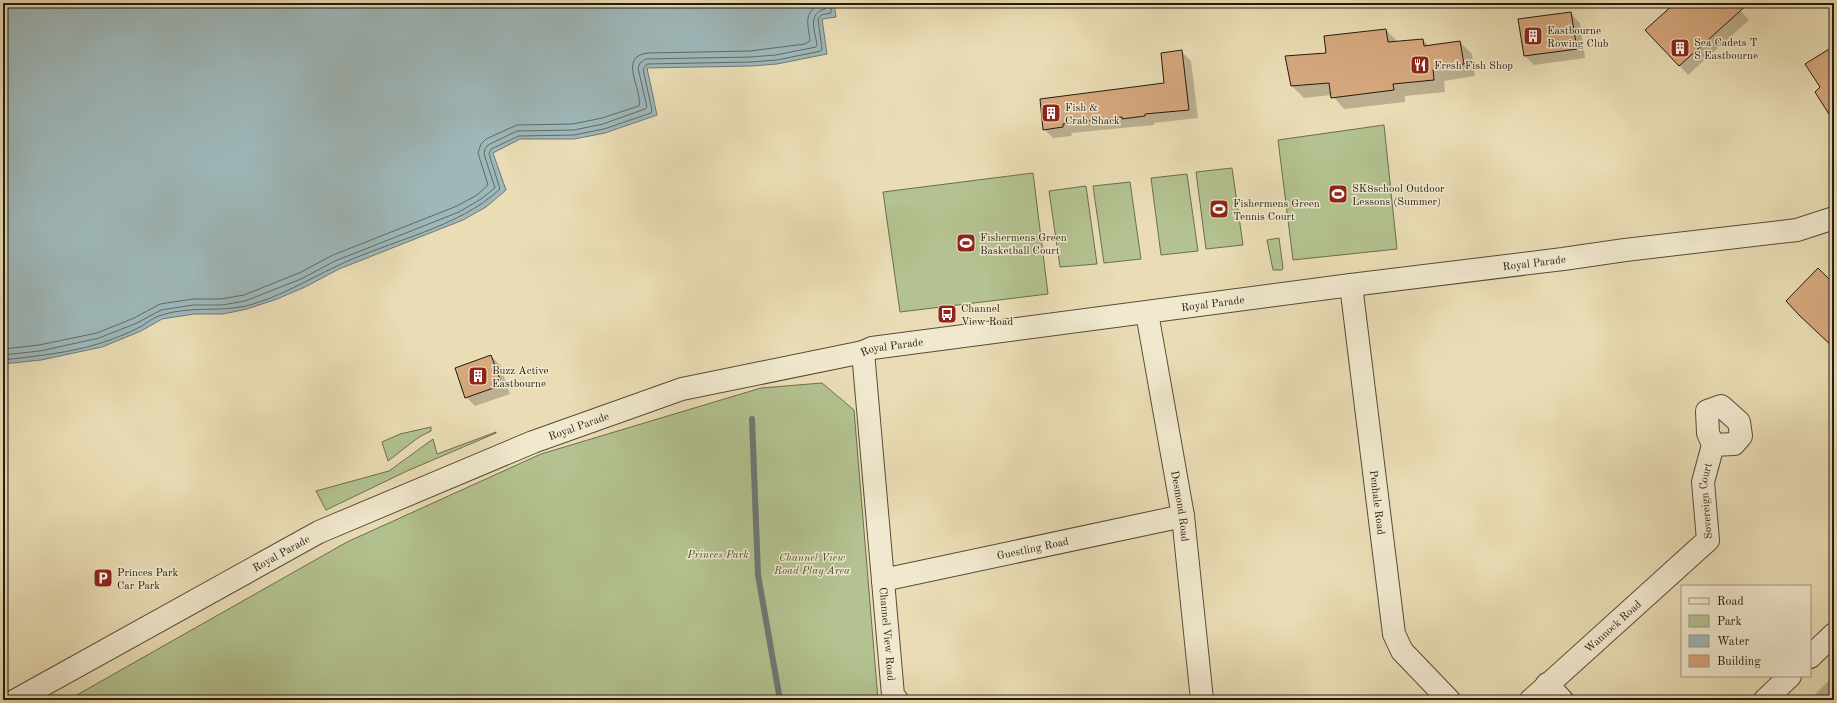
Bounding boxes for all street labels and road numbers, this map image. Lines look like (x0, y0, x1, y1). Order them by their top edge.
street label: Royal Parade (1502, 255, 1567, 273)
street label: Royal Parade (1181, 295, 1245, 314)
street label: Royal Parade (859, 337, 924, 359)
street label: Royal Parade (547, 411, 611, 443)
street label: Sovereign Court (1699, 462, 1715, 539)
street label: Desmond Road (1168, 470, 1190, 543)
street label: Penhale Road (1367, 470, 1386, 536)
street label: Royal Parade (251, 534, 312, 575)
street label: Guestling Road (996, 536, 1070, 563)
street label: Channel View Road (877, 587, 896, 682)
street label: Wannock Road (1583, 599, 1644, 656)

